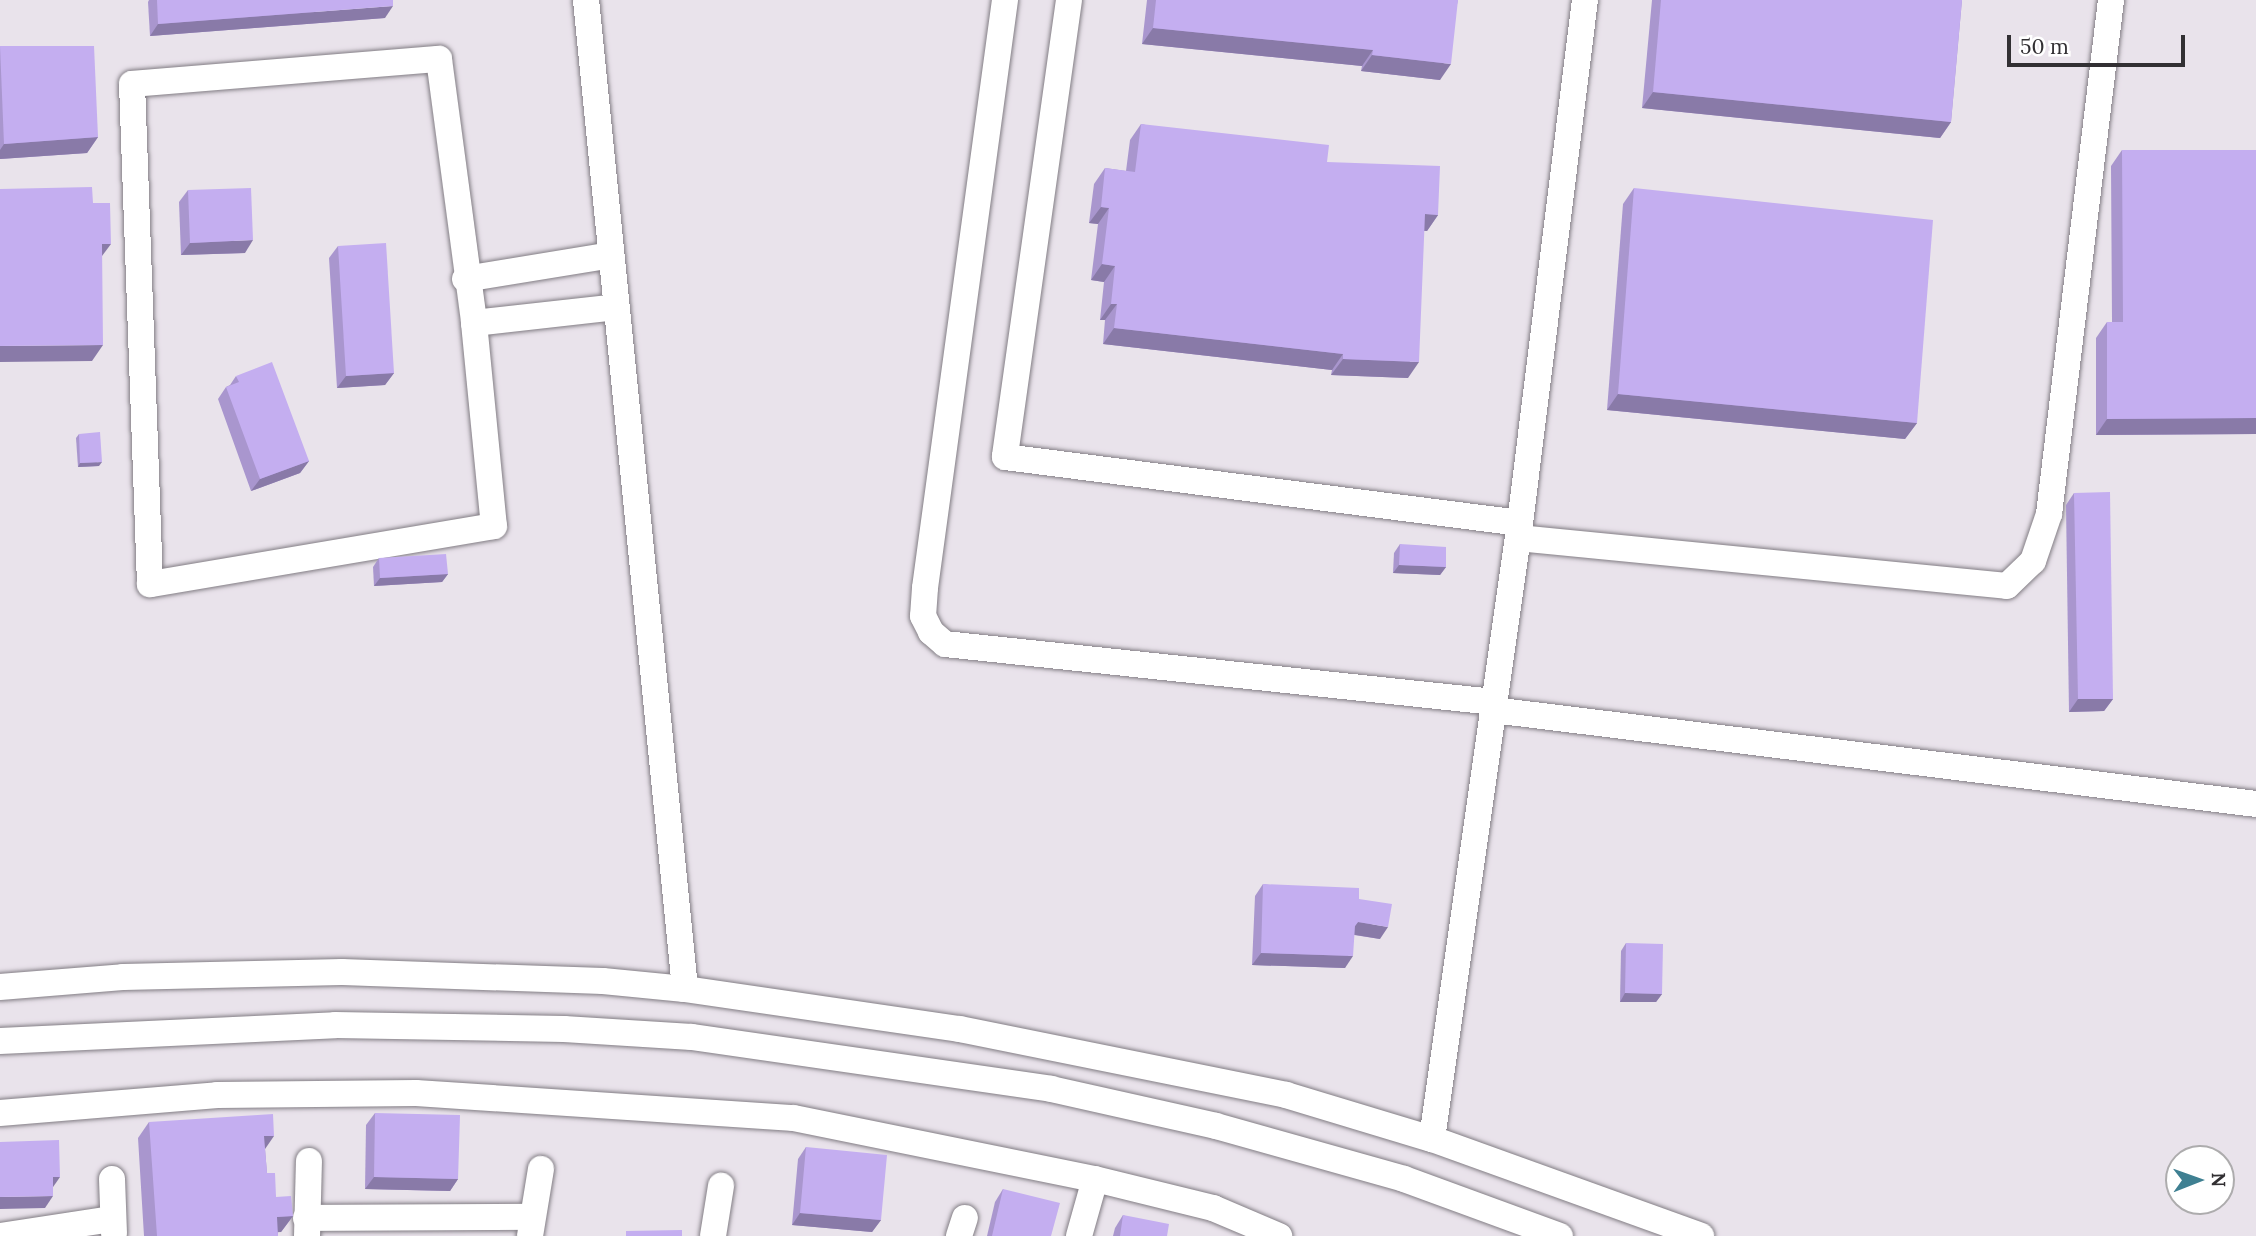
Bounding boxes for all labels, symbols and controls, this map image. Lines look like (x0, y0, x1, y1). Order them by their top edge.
scale bar (2011, 21, 2190, 65)
text: 50 m (2020, 33, 2069, 60)
north arrow (2165, 1145, 2235, 1215)
text: N (2207, 1172, 2231, 1187)

